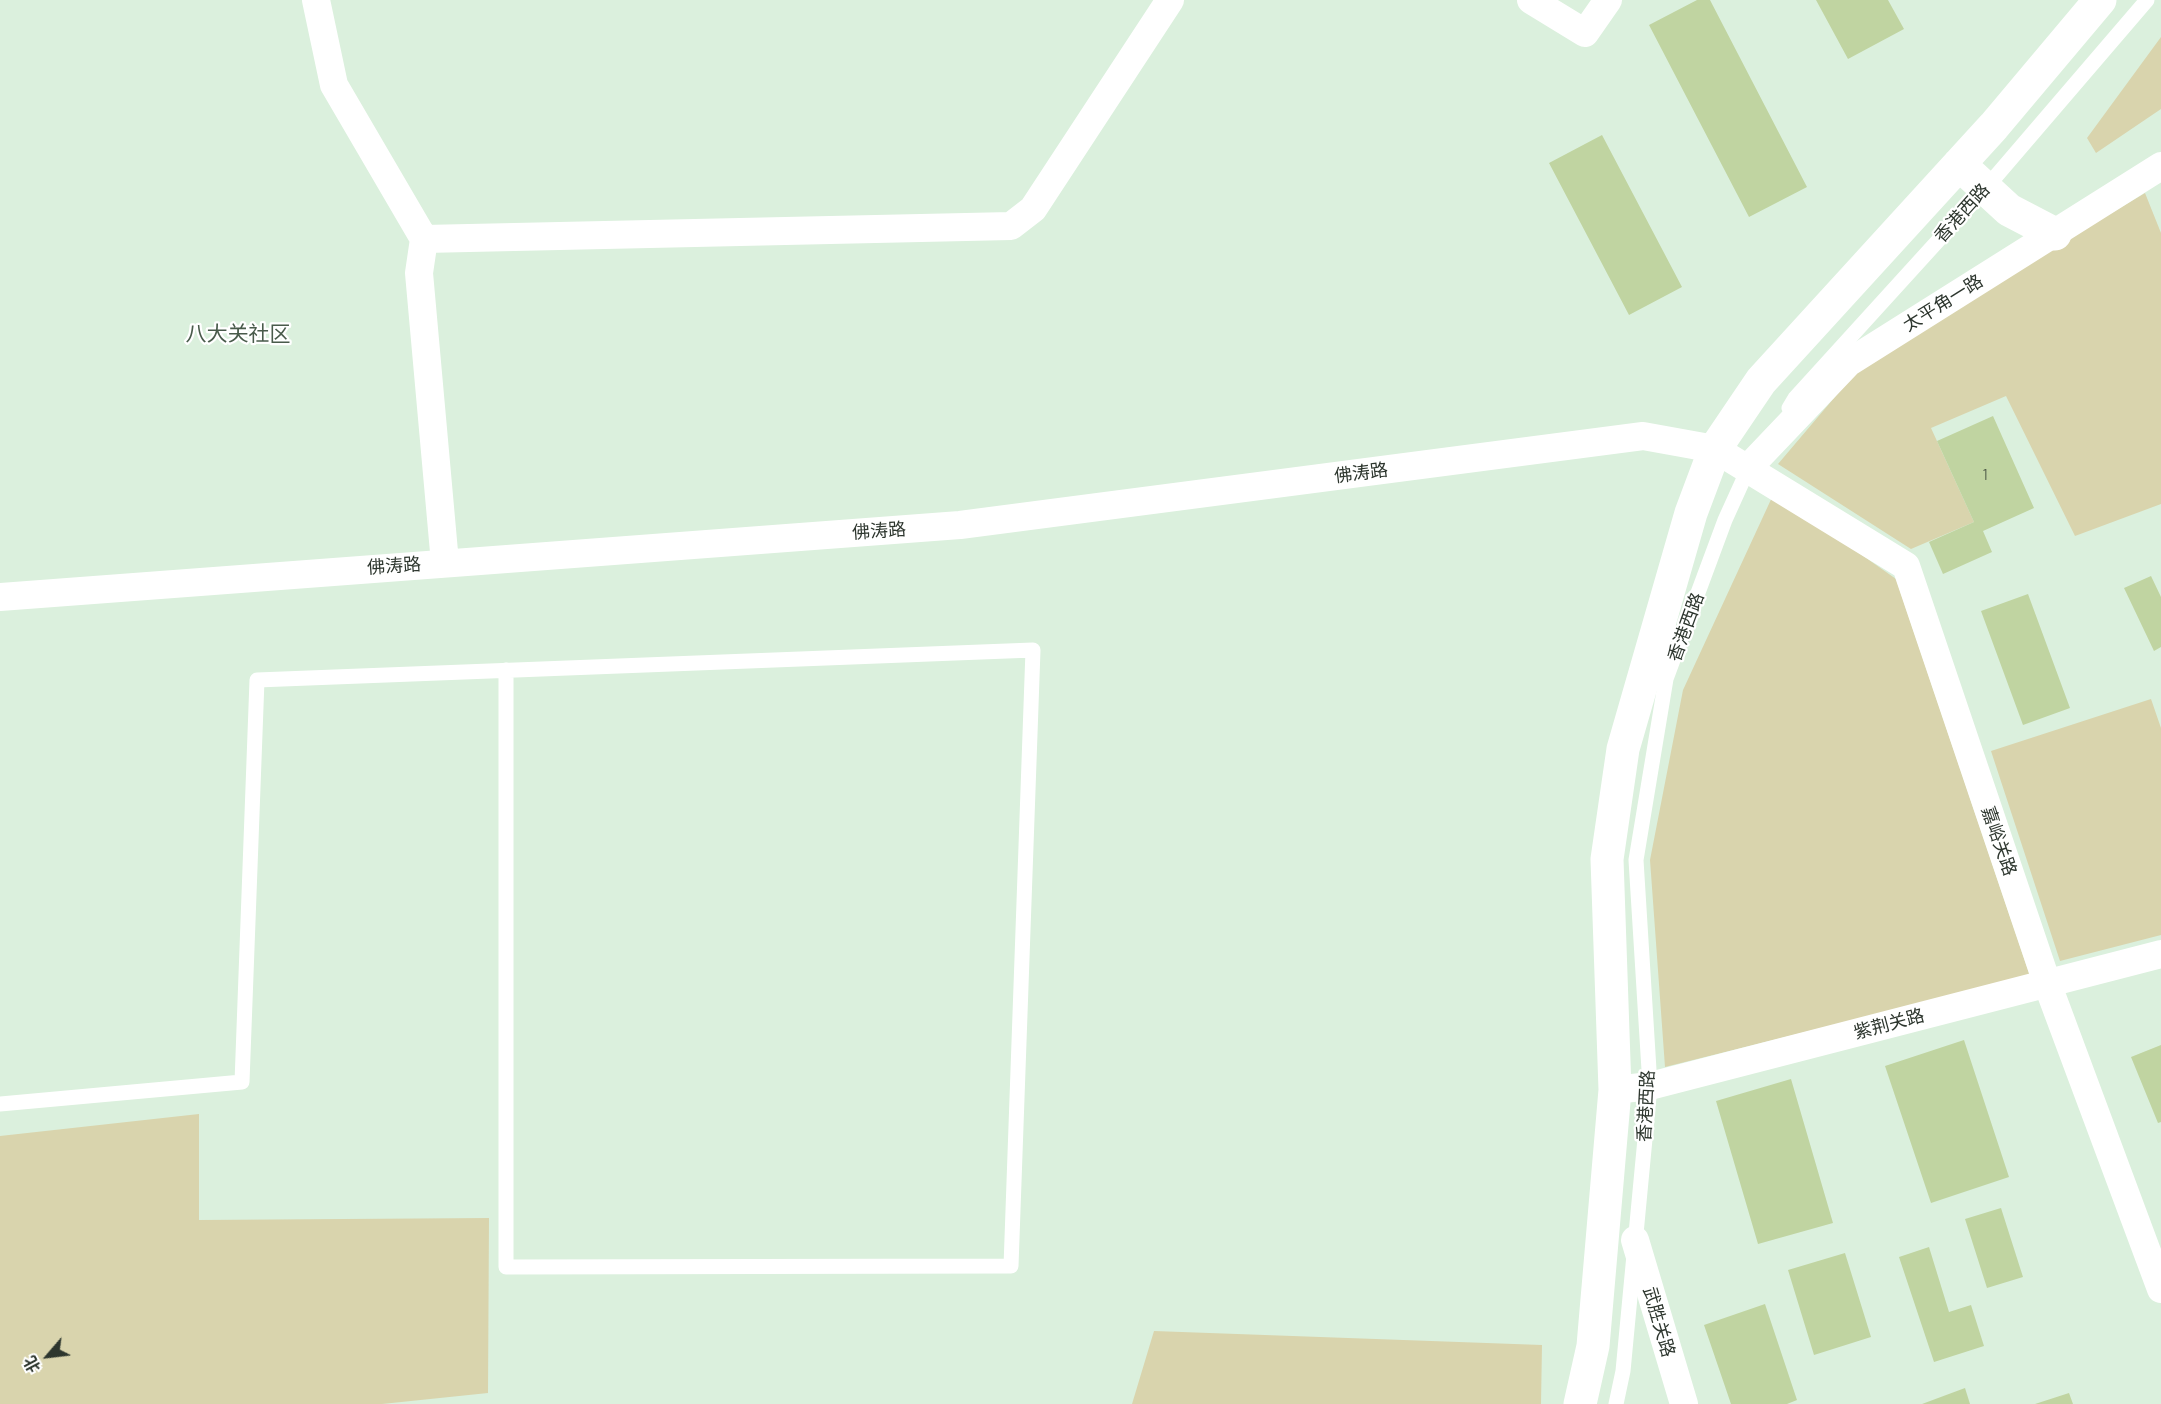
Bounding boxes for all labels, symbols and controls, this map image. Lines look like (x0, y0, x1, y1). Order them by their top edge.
street label: 香港西路 (1930, 179, 1994, 247)
street label: 太平角一路 (1899, 270, 1987, 336)
district label: 八大关社区 (186, 321, 290, 347)
street label: 佛涛路 (1333, 459, 1389, 487)
house number: 1 (1982, 466, 1988, 484)
street label: 佛涛路 (851, 518, 907, 544)
street label: 佛涛路 (366, 553, 422, 579)
street label: 香港西路 (1664, 589, 1708, 665)
street label: 嘉峪关路 (1977, 803, 2021, 879)
street label: 紫荆关路 (1851, 1004, 1927, 1044)
street label: 香港西路 (1633, 1069, 1659, 1143)
street label: 武胜关路 (1639, 1284, 1679, 1360)
north arrow (18, 1326, 78, 1386)
text: 北 (20, 1353, 44, 1376)

